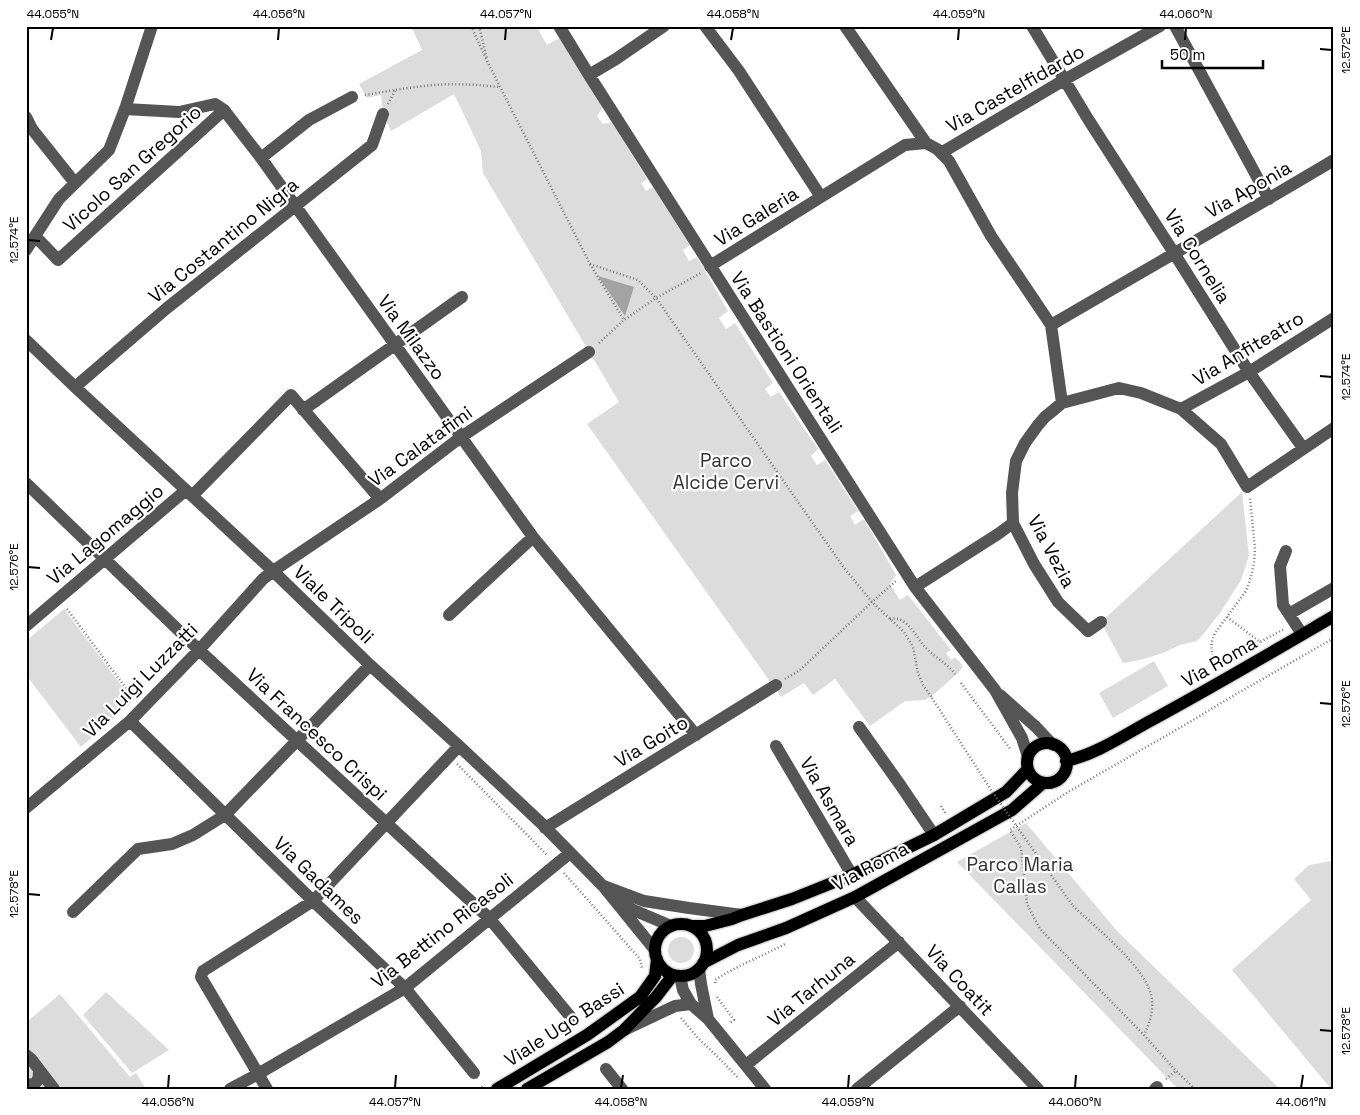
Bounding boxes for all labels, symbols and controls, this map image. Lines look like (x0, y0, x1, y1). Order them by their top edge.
text: 44.055°N (27, 6, 79, 22)
text: 44.056°N (253, 6, 305, 22)
text: 44.057°N (480, 6, 532, 22)
text: 44.058°N (707, 6, 759, 22)
text: 44.059°N (933, 6, 985, 22)
text: 44.060°N (1159, 6, 1213, 22)
text: 12.572°E (1338, 26, 1354, 74)
scale bar (1162, 38, 1264, 70)
street label: Via Castelfidardo (941, 39, 1089, 138)
text: 50 m (1170, 45, 1205, 64)
street label: Vicolo San Gregorio (58, 100, 207, 237)
street label: Via Aponia (1201, 155, 1296, 224)
street label: Via Costantino Nigra (143, 172, 303, 309)
street label: Via Galeria (710, 181, 803, 252)
street label: Via Cornelia (1159, 204, 1236, 308)
text: 12.574°E (6, 216, 22, 264)
street label: Via Bastioni Orientali (725, 267, 848, 438)
street label: Via Milazzo (372, 289, 451, 385)
street label: Via Anfiteatro (1188, 305, 1308, 391)
text: 12.574°E (1338, 353, 1354, 401)
street label: Via Calatafimi (363, 400, 477, 493)
park label: Parco Alcide Cervi (673, 448, 779, 495)
street label: Via Lagomaggio (42, 478, 169, 591)
street label: Via Vezia (1022, 510, 1081, 592)
text: 12.576°E (6, 543, 22, 591)
street label: Viale Tripoli (288, 560, 379, 649)
street label: Via Luigi Luzzatti (78, 618, 203, 743)
street label: Via Roma (1177, 630, 1262, 693)
street label: Via Francesco Crispi (241, 663, 392, 806)
text: 12.576°E (1338, 680, 1354, 728)
street label: Via Goito (610, 710, 693, 773)
street label: Via Asmara (794, 752, 865, 850)
street label: Via Gadames (268, 831, 369, 930)
street label: Via Roma (828, 836, 913, 897)
park label: Parco Maria Callas (966, 852, 1074, 899)
street label: Via Bettino Ricasoli (366, 867, 518, 994)
text: 12.578°E (6, 870, 22, 918)
street label: Via Coatit (920, 939, 999, 1021)
street label: Via Tarhuna (763, 947, 860, 1032)
street label: Viale Ugo Bassi (500, 976, 629, 1072)
text: 12.578°E (1338, 1007, 1354, 1055)
text: 44.056°N (142, 1094, 194, 1110)
text: 44.057°N (369, 1094, 421, 1110)
text: 44.058°N (595, 1094, 647, 1110)
text: 44.059°N (822, 1094, 874, 1110)
text: 44.060°N (1048, 1094, 1102, 1110)
text: 44.061°N (1276, 1094, 1326, 1110)

